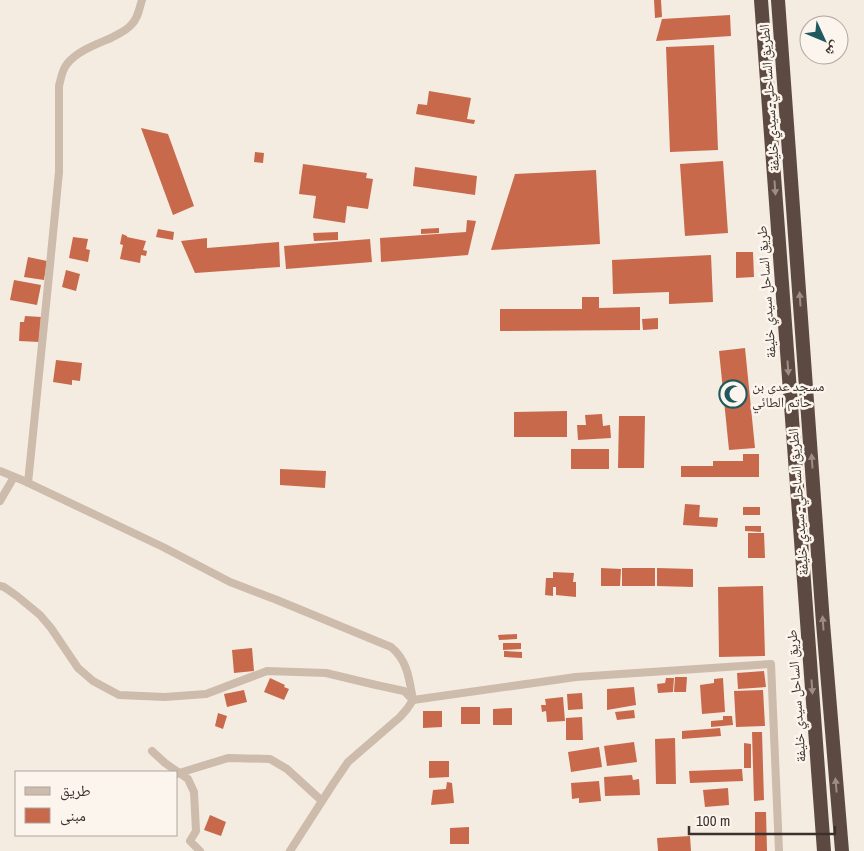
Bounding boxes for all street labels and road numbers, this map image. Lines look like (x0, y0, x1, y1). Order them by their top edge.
street label: الطريق الساحلي- سيدي خليفة (755, 24, 786, 172)
street label: طريق الساحل سيدي خليفة (752, 225, 782, 359)
street label: الطريق الساحلي- سيدي خليفة (784, 428, 815, 576)
street label: طريق الساحل سيدي خليفة (782, 629, 812, 763)

